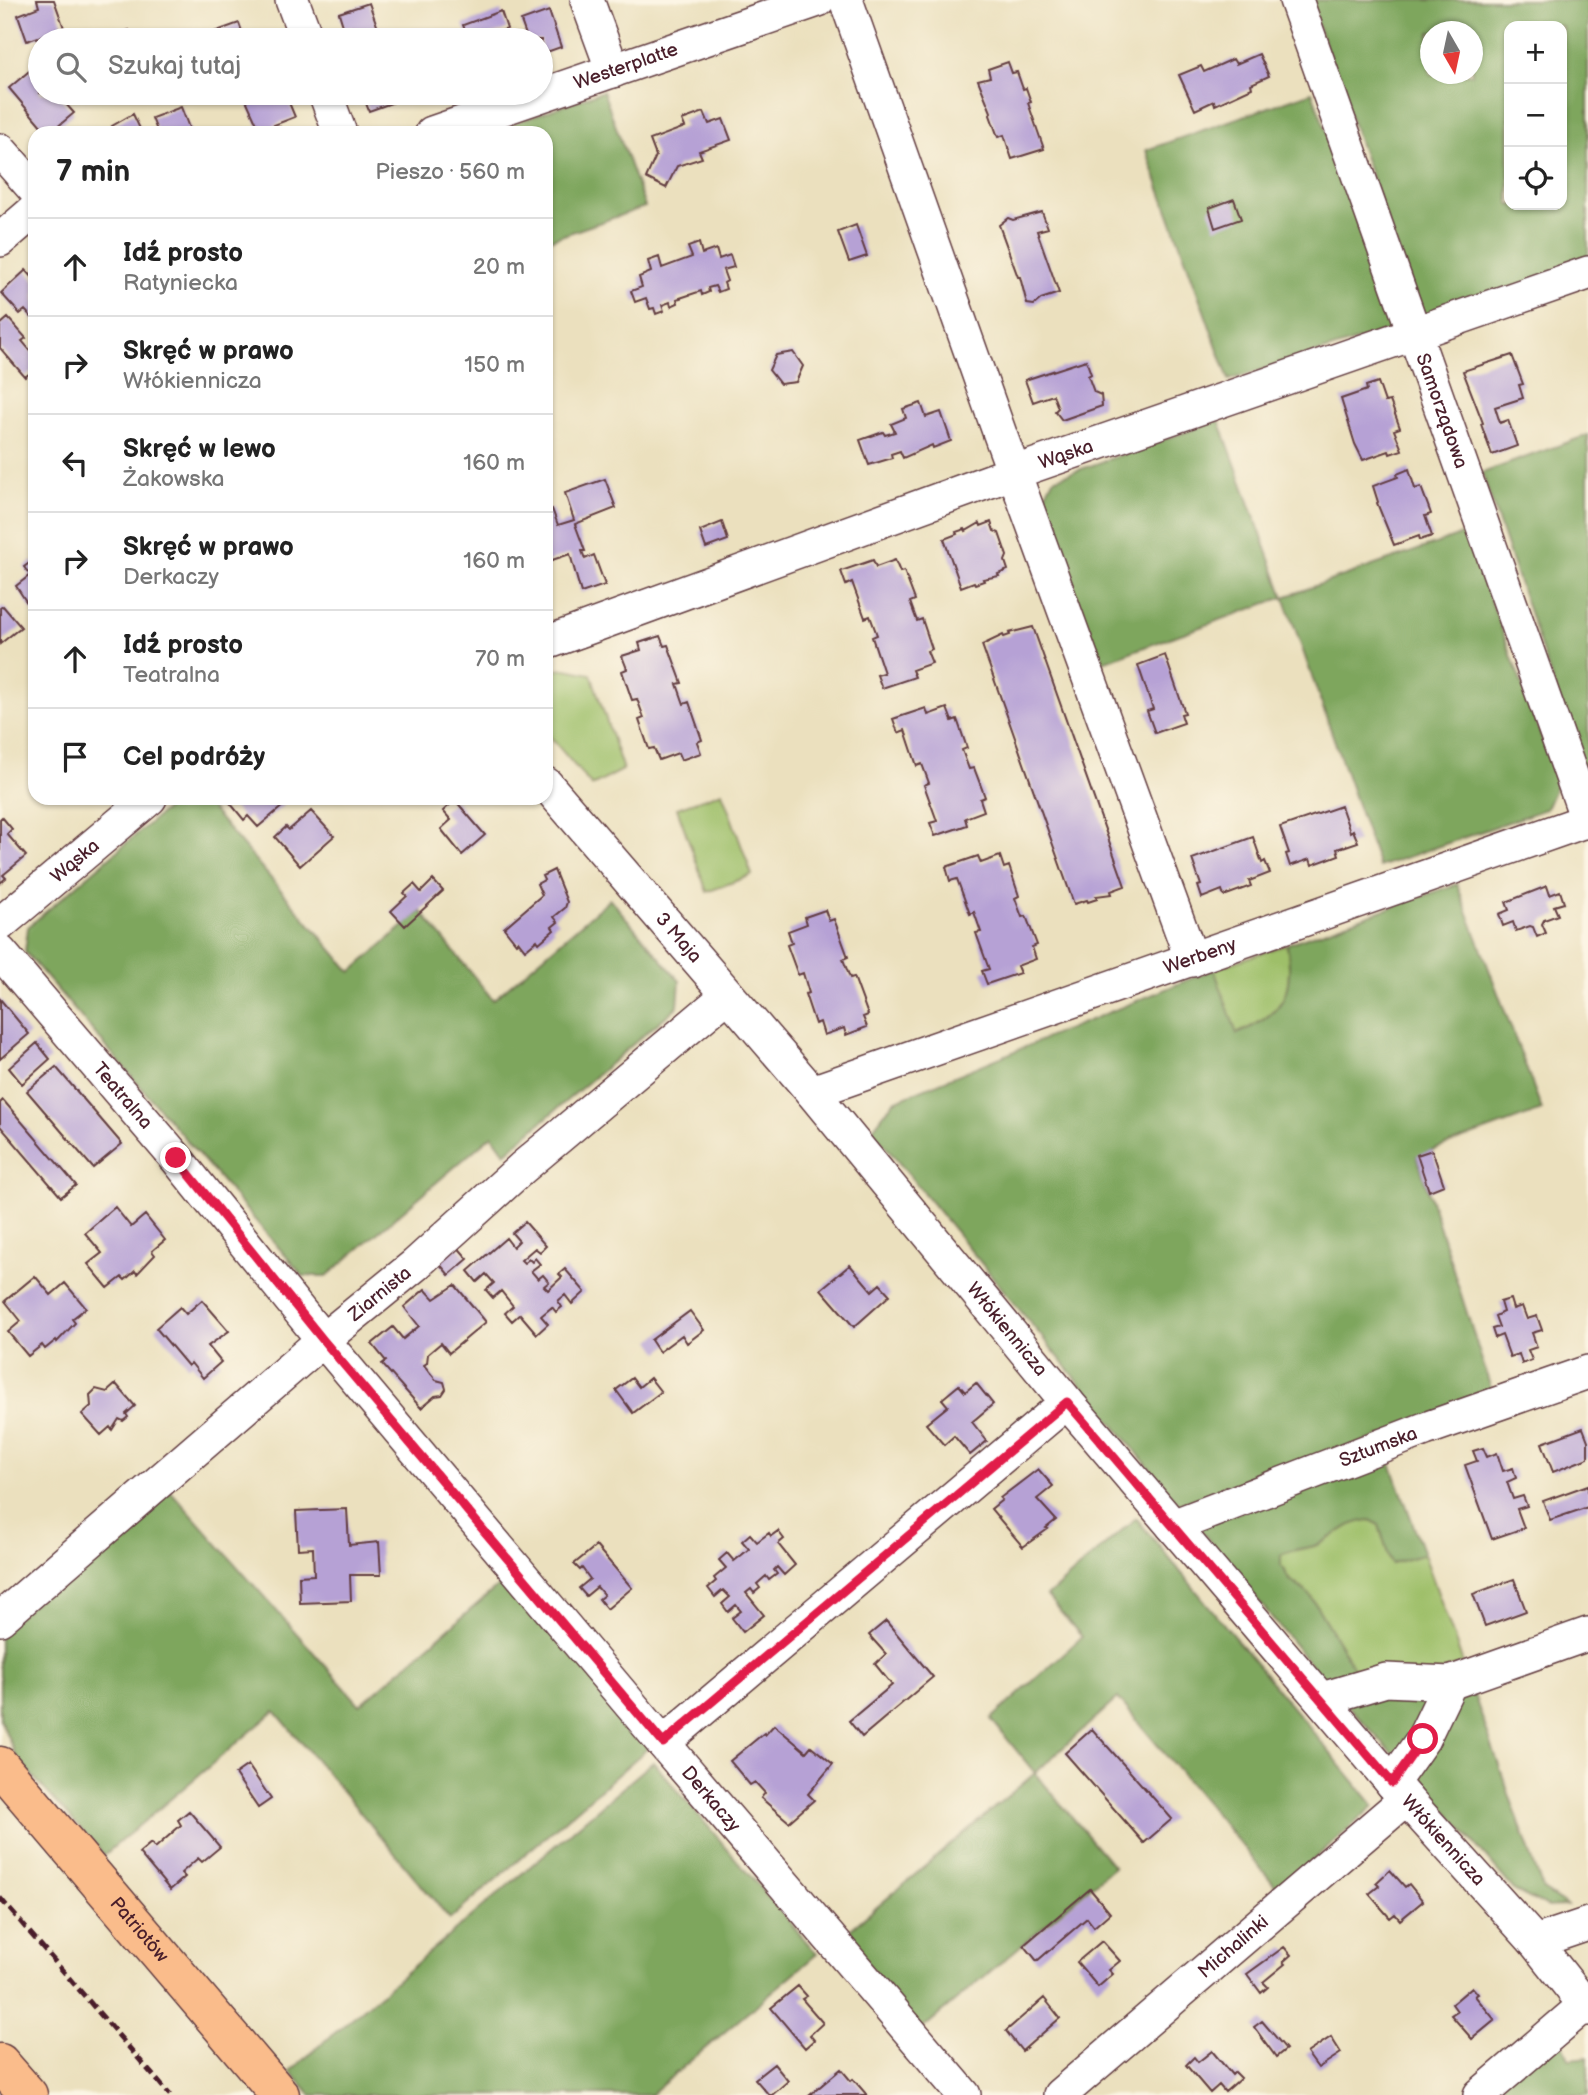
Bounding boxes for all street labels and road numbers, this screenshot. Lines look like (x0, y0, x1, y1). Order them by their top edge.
street label: Westerplatte (571, 38, 681, 95)
street label: Samorządowa (1411, 350, 1473, 472)
street label: Wąska (1036, 434, 1096, 475)
street label: Wąska (46, 834, 104, 888)
street label: 3 Maja (651, 908, 707, 968)
street label: Werbeny (1160, 933, 1240, 979)
street label: Teatralna (88, 1058, 158, 1134)
street label: Ziarnista (343, 1261, 416, 1327)
street label: Włókiennicza (962, 1278, 1052, 1381)
street label: Sztumska (1336, 1422, 1421, 1472)
street label: Derkaczy (676, 1762, 746, 1837)
street label: Włókiennicza (1396, 1790, 1490, 1891)
street label: Patriotów (105, 1892, 174, 1967)
street label: Michalinki (1193, 1910, 1273, 1983)

